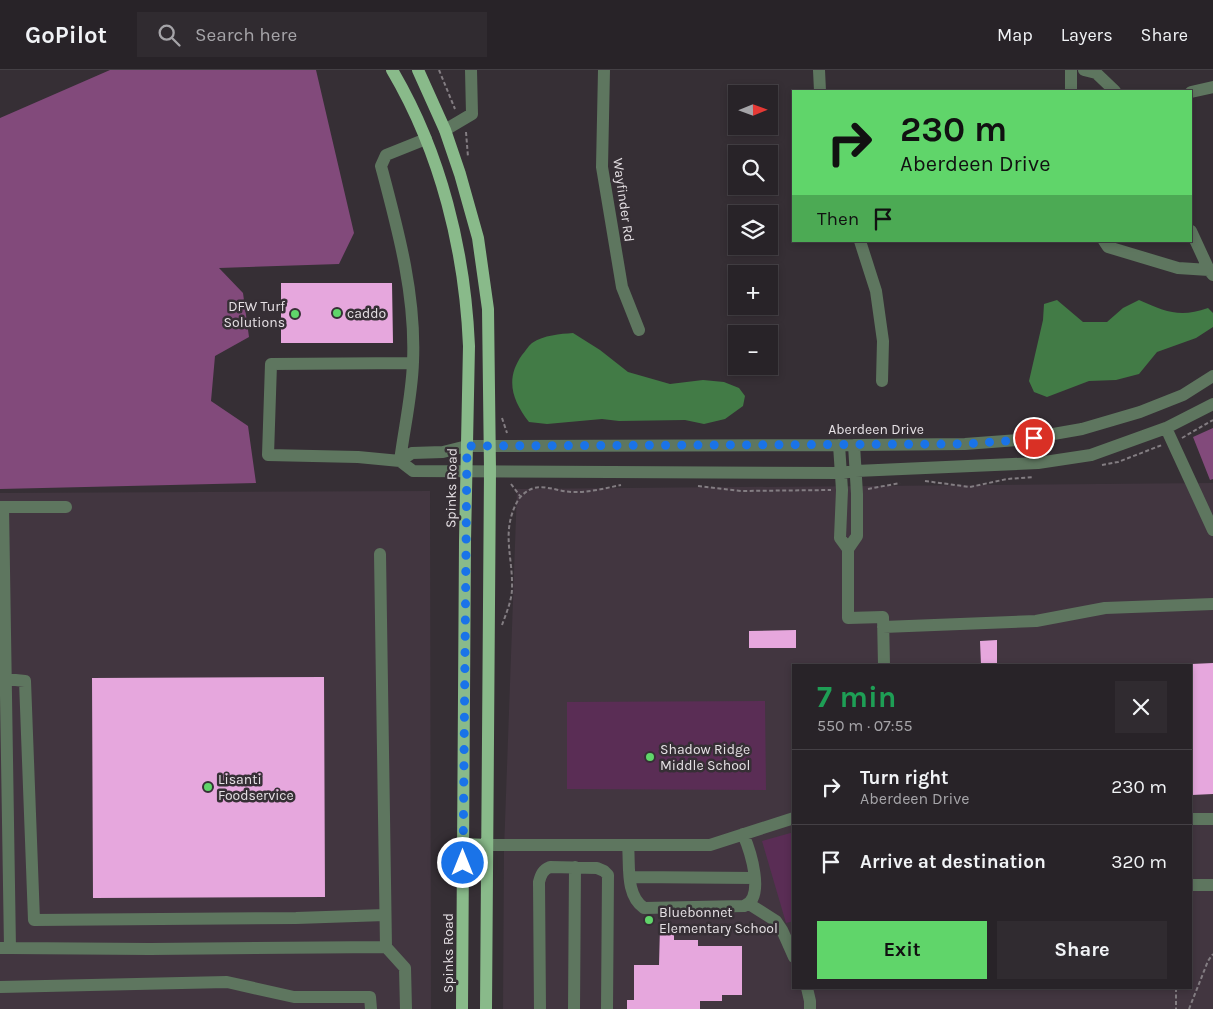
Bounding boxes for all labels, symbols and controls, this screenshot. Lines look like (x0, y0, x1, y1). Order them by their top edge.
search box (137, 12, 487, 57)
text: GoPilot (25, 21, 107, 49)
icon: search (155, 21, 183, 49)
text: Search here (195, 24, 297, 46)
text: Map (997, 24, 1033, 46)
text: Layers (1061, 24, 1113, 46)
text: Share (1141, 24, 1188, 46)
north arrow (728, 85, 778, 135)
map controls (728, 85, 778, 375)
text: 230 m (900, 109, 1007, 150)
icon: right (817, 110, 882, 175)
button: search (728, 145, 778, 195)
text: Aberdeen Drive (900, 151, 1050, 177)
street label: Wayfinder Rd (609, 157, 638, 243)
button: layers (728, 205, 778, 255)
icon: arrive (869, 205, 897, 233)
text: Then (817, 208, 859, 230)
button: + (728, 265, 778, 315)
place label: DFW Turf Solutions (224, 298, 285, 331)
place label: caddo (347, 305, 386, 322)
marker: caddo (331, 307, 343, 319)
marker: DFW Turf Solutions (289, 308, 301, 320)
button: − (728, 325, 778, 375)
pin (1013, 417, 1055, 459)
street label: Aberdeen Drive (828, 421, 924, 438)
icon: arrive (1020, 424, 1048, 452)
street label: Spinks Road (442, 448, 461, 528)
text: 7 min (817, 679, 897, 715)
button: close (1115, 681, 1167, 733)
text: 550 m · 07:55 (817, 716, 913, 735)
place label: Shadow Ridge Middle School (660, 741, 750, 774)
marker: Shadow Ridge Middle School (644, 751, 656, 763)
text: Turn right (860, 767, 949, 789)
place label: Lisanti Foodservice (218, 771, 294, 804)
icon: right (817, 773, 845, 801)
text: 230 m (1111, 776, 1167, 798)
marker: Lisanti Foodservice (202, 781, 214, 793)
text: Aberdeen Drive (860, 789, 969, 808)
position arrow (436, 836, 488, 888)
icon: arrive (817, 848, 845, 876)
text: Arrive at destination (860, 851, 1046, 873)
text: 320 m (1111, 851, 1167, 873)
place label: Bluebonnet Elementary School (659, 904, 778, 937)
street label: Spinks Road (440, 913, 457, 993)
marker: Bluebonnet Elementary School (643, 914, 655, 926)
button: Exit (817, 921, 987, 979)
button: Share (997, 921, 1167, 979)

